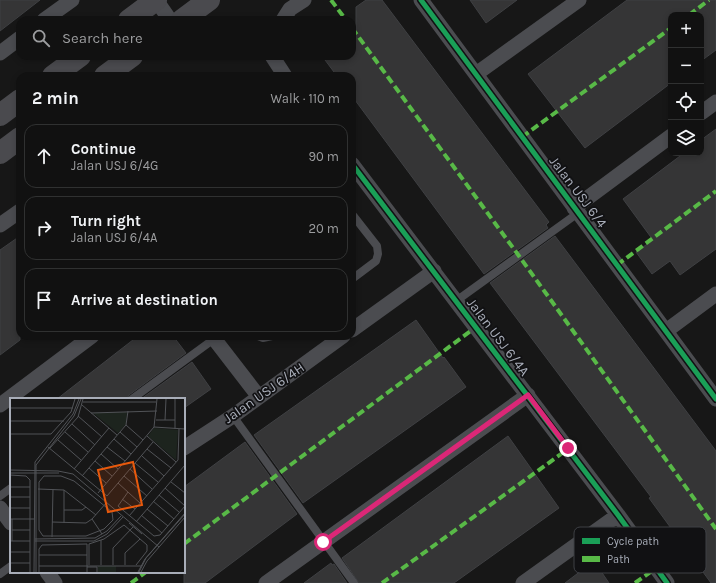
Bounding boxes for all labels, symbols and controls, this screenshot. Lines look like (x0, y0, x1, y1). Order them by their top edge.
map controls (668, 12, 704, 156)
button: + (668, 12, 704, 48)
search box (16, 16, 356, 60)
icon: search (30, 27, 52, 49)
text: Search here (62, 29, 143, 47)
button: − (668, 48, 704, 84)
button: locate (668, 84, 704, 120)
text: 2 min (32, 88, 79, 108)
text: Walk · 110 m (271, 91, 340, 106)
button: layers (668, 120, 704, 156)
text: Continue (71, 140, 136, 158)
icon: ahead (33, 145, 55, 167)
text: 90 m (308, 149, 339, 164)
street label: Jalan USJ 6/4 (546, 153, 611, 231)
text: Jalan USJ 6/4G (71, 158, 159, 173)
text: Turn right (71, 212, 141, 230)
icon: right (33, 217, 55, 239)
text: 20 m (309, 221, 339, 236)
text: Jalan USJ 6/4A (71, 230, 158, 245)
icon: arrive (33, 289, 55, 311)
text: Arrive at destination (71, 291, 218, 309)
street label: Jalan USJ 6/4A (463, 295, 533, 379)
street label: Jalan USJ 6/4H (220, 359, 308, 427)
inset map (10, 398, 185, 573)
route end (559, 439, 577, 457)
legend (574, 527, 706, 573)
route start (314, 533, 332, 551)
text: Cycle path (607, 535, 659, 548)
text: Path (607, 553, 630, 566)

